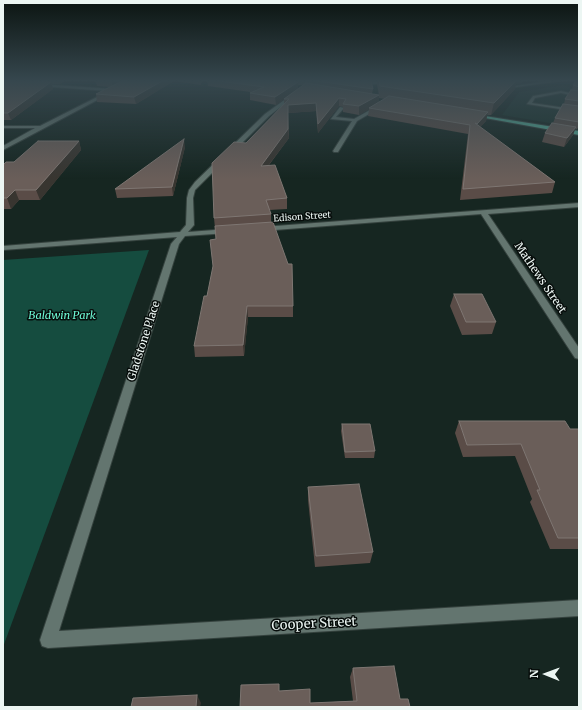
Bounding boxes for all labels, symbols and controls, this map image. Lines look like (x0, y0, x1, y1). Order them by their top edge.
street label: Edison Street (273, 210, 331, 224)
street label: Mathews Street (511, 240, 569, 316)
street label: Gladstone Place (125, 299, 163, 383)
park label: Baldwin Park (28, 309, 96, 323)
street label: Cooper Street (271, 614, 357, 634)
north arrow (526, 654, 566, 694)
text: N (527, 669, 541, 678)

